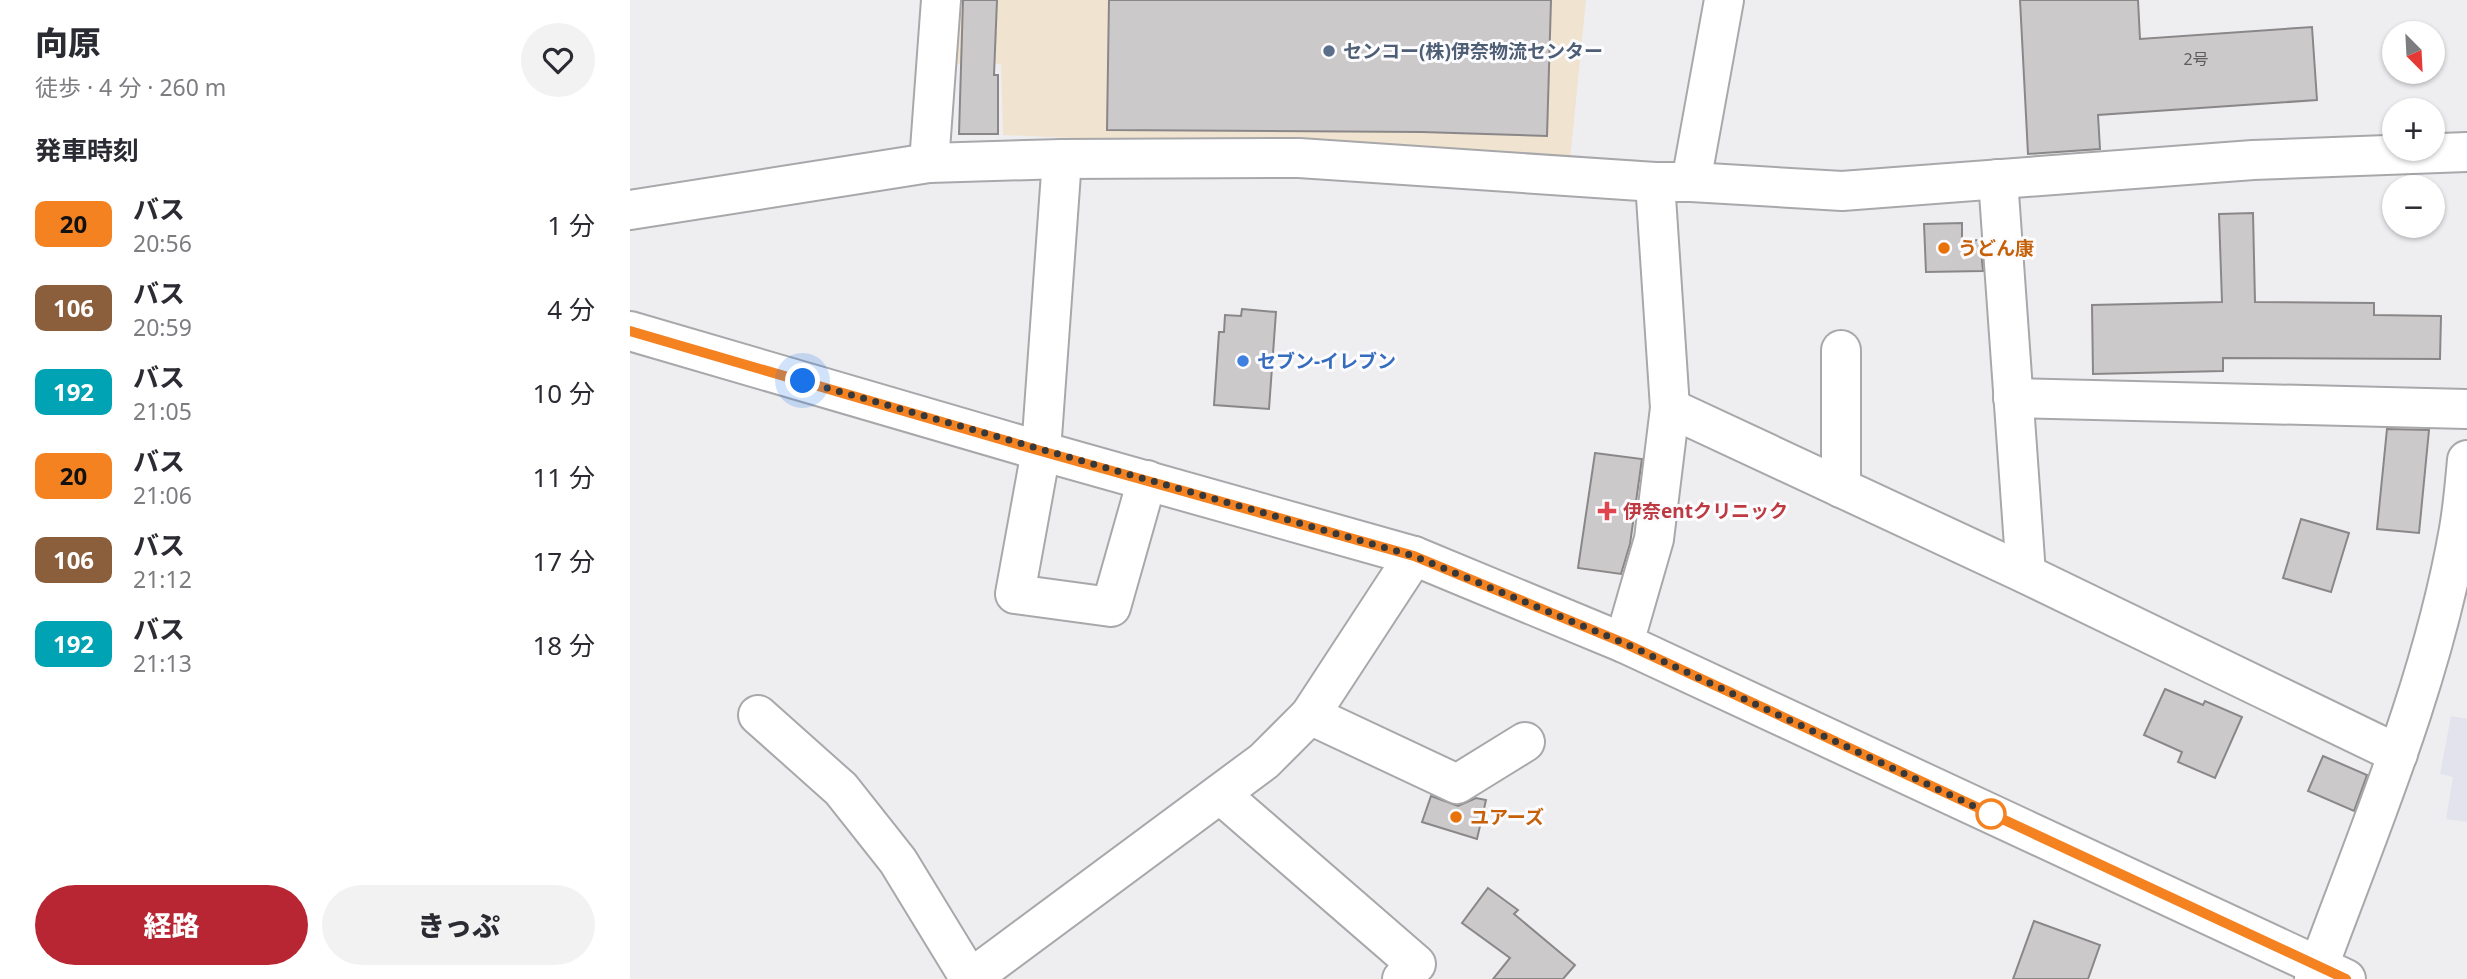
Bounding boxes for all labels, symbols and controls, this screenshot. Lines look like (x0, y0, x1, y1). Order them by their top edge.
text: 向原 (35, 20, 101, 65)
north arrow (2382, 21, 2445, 84)
map controls (2382, 21, 2445, 238)
button: heart (521, 23, 595, 97)
place label: センコー(株)伊奈物流センター (1343, 38, 1603, 64)
marker: センコー(株)伊奈物流センター (1321, 43, 1337, 59)
house number: 2号 (2183, 48, 2209, 70)
text: 徒歩 · 4 分 · 260 m (35, 71, 226, 103)
button: + (2382, 98, 2445, 161)
text: 発車時刻 (35, 132, 139, 168)
button: − (2382, 175, 2445, 238)
text: バス (133, 191, 185, 227)
text: 20 (60, 207, 87, 240)
text: 1 分 (547, 207, 595, 243)
text: 20:56 (133, 227, 192, 259)
place label: うどん康 (1958, 235, 2034, 261)
marker: うどん康 (1936, 240, 1952, 256)
text: バス (133, 275, 185, 311)
text: 106 (53, 291, 94, 324)
text: 4 分 (547, 291, 595, 327)
text: 20:59 (133, 311, 192, 343)
place label: セブン-イレブン (1257, 348, 1396, 374)
marker: セブン-イレブン (1235, 353, 1251, 369)
text: バス (133, 359, 185, 395)
your location (785, 363, 820, 398)
text: 192 (53, 375, 94, 408)
text: 10 分 (532, 375, 595, 411)
text: 21:05 (133, 395, 192, 427)
text: バス (133, 443, 185, 479)
text: 20 (60, 459, 87, 492)
text: 11 分 (532, 459, 595, 495)
text: 21:06 (133, 479, 192, 511)
place label: 伊奈entクリニック (1623, 498, 1788, 524)
marker: 伊奈entクリニック (1597, 501, 1617, 521)
text: バス (133, 527, 185, 563)
text: 106 (53, 543, 94, 576)
text: 17 分 (532, 543, 595, 579)
text: 21:12 (133, 563, 192, 595)
text: バス (133, 611, 185, 647)
text: 192 (53, 627, 94, 660)
text: 18 分 (532, 627, 595, 663)
text: 21:13 (133, 647, 192, 679)
unlabelled marker (1976, 799, 2006, 829)
place label: ユアーズ (1470, 804, 1544, 830)
marker: ユアーズ (1448, 809, 1464, 825)
button: 経路 (35, 885, 308, 965)
button: きっぷ (322, 885, 595, 965)

